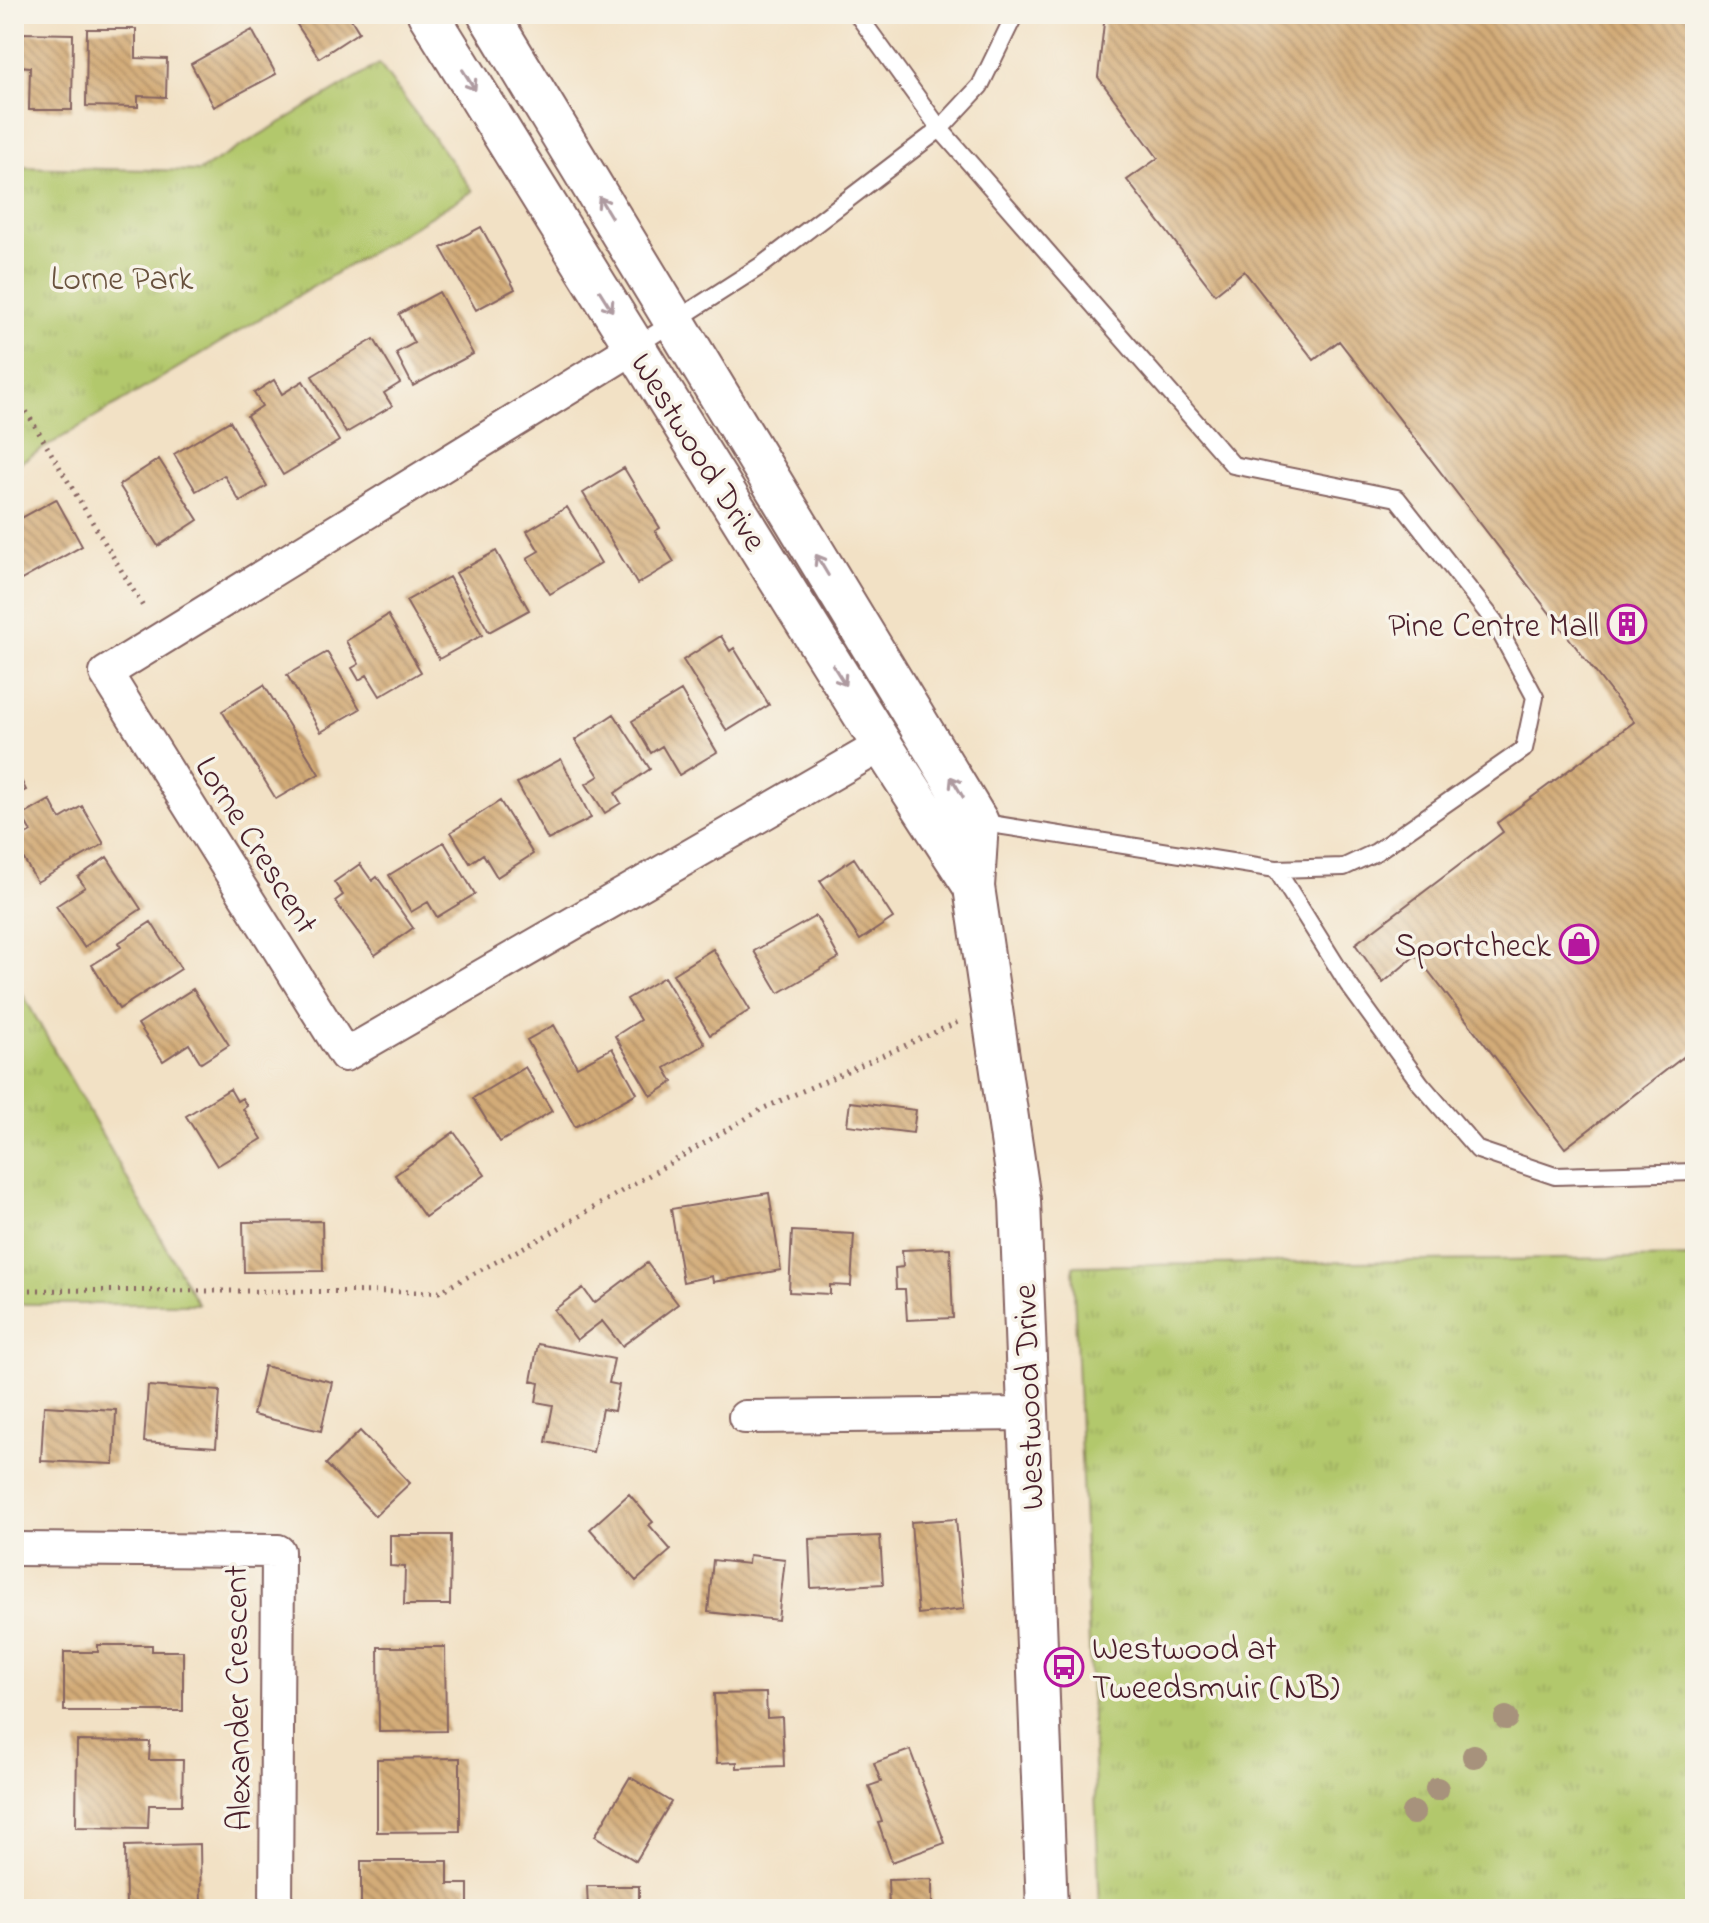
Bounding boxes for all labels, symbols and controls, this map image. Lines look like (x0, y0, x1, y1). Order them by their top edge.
one-way arrow (462, 68, 478, 91)
one-way arrow (597, 197, 613, 219)
park label: Lorne Park (51, 256, 193, 306)
one-way arrow (599, 289, 615, 312)
street label: Westwood Drive (615, 344, 778, 563)
one-way arrow (814, 554, 830, 577)
place label: Pine Centre Mall (1388, 603, 1599, 653)
building icon: Pine Centre Mall (1606, 603, 1648, 645)
one-way arrow (831, 663, 847, 686)
street label: Lorne Crescent (180, 747, 329, 945)
one-way arrow (949, 776, 965, 799)
place label: Sportcheck (1395, 923, 1551, 973)
shop icon: Sportcheck (1558, 923, 1600, 965)
street label: Westwood Drive (1002, 1282, 1060, 1511)
street label: Alexander Crescent (213, 1565, 267, 1831)
place label: Westwood at Tweedsmuir (NB) (1092, 1626, 1340, 1715)
bus stop icon: Westwood at Tweedsmuir (NB) (1043, 1646, 1085, 1688)

